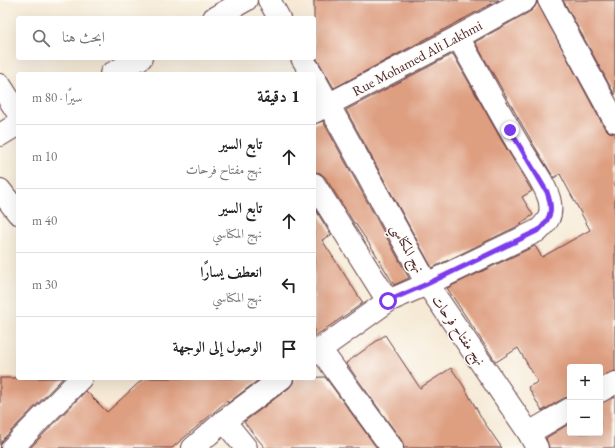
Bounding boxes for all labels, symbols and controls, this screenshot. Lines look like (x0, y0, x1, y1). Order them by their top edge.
search box (16, 16, 316, 60)
street label: Rue Mohamed Ali Lakhmi (349, 16, 486, 100)
icon: search (30, 27, 52, 49)
text: ابحث هنا (62, 27, 105, 46)
text: 1 دقيقة (257, 85, 300, 107)
text: سيرًا · 80 m (32, 89, 82, 106)
route end (501, 121, 519, 139)
text: تابع السير (219, 134, 262, 153)
icon: ahead (278, 146, 300, 168)
text: 10 m (32, 148, 57, 165)
text: نهج مفتاح فرحات (186, 161, 262, 178)
text: تابع السير (219, 198, 262, 217)
icon: ahead (278, 210, 300, 232)
text: 40 m (32, 212, 57, 229)
street label: نهج المكناسي (383, 220, 429, 278)
text: نهج المكناسي (212, 225, 262, 242)
text: انعطف يسارًا (200, 262, 262, 281)
icon: left (278, 274, 300, 296)
text: 30 m (32, 276, 57, 293)
text: نهج المكناسي (212, 289, 262, 306)
street label: نهج مفتاح فرحات (425, 291, 490, 371)
route start (379, 292, 397, 310)
text: الوصول إلى الوجهة (173, 337, 262, 356)
icon: arrive (278, 338, 300, 360)
map controls (567, 364, 603, 436)
button: + (567, 364, 603, 400)
button: − (567, 400, 603, 436)

